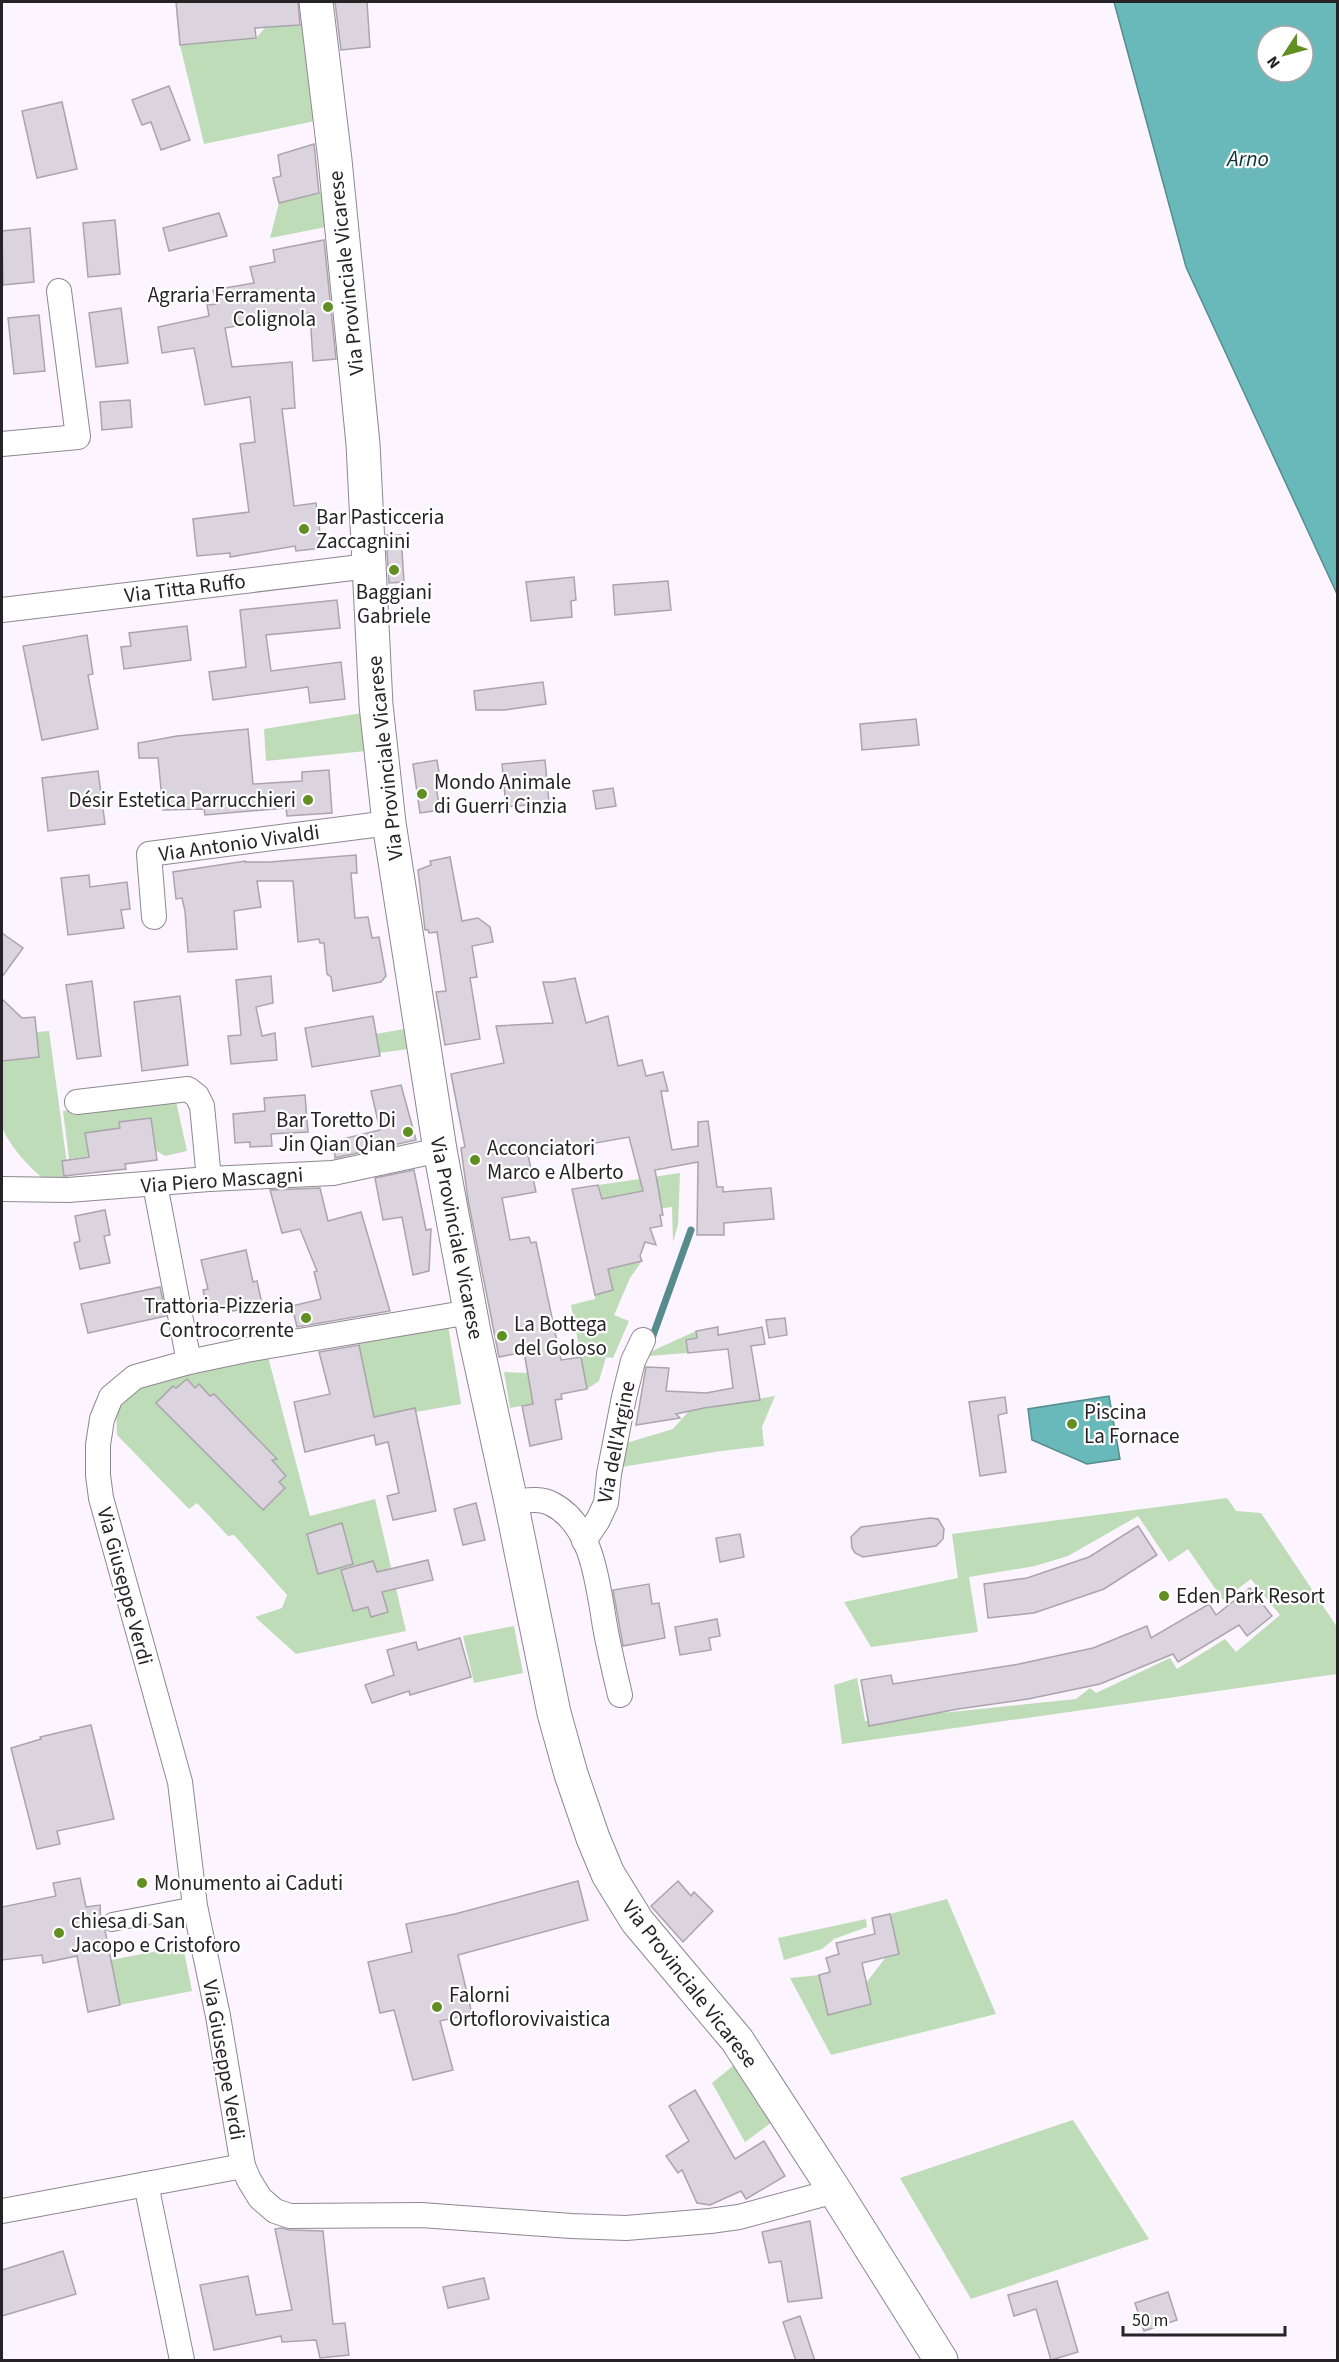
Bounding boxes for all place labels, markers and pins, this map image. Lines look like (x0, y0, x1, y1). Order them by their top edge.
place label: Agraria Ferramenta Colignola (148, 280, 316, 334)
marker: Agraria Ferramenta Colignola (321, 300, 335, 314)
place label: Bar Pasticceria Zaccagnini (316, 502, 444, 556)
marker: Bar Pasticceria Zaccagnini (297, 522, 311, 536)
marker: Baggiani Gabriele (387, 563, 401, 577)
place label: Baggiani Gabriele (356, 577, 432, 631)
place label: Mondo Animale di Guerri Cinzia (434, 767, 571, 821)
place label: Désir Estetica Parrucchieri (69, 785, 296, 815)
marker: Mondo Animale di Guerri Cinzia (415, 787, 429, 801)
marker: Désir Estetica Parrucchieri (301, 793, 315, 807)
place label: Bar Toretto Di Jin Qian Qian (276, 1105, 396, 1159)
marker: Bar Toretto Di Jin Qian Qian (401, 1125, 415, 1139)
place label: Acconciatori Marco e Alberto (487, 1133, 624, 1187)
marker: Acconciatori Marco e Alberto (468, 1153, 482, 1167)
place label: Trattoria-Pizzeria Controcorrente (144, 1291, 294, 1345)
place label: La Bottega del Goloso (514, 1309, 607, 1363)
marker: Trattoria-Pizzeria Controcorrente (299, 1311, 313, 1325)
marker: La Bottega del Goloso (495, 1329, 509, 1343)
place label: Piscina La Fornace (1084, 1397, 1179, 1451)
marker: Piscina La Fornace (1065, 1417, 1079, 1431)
place label: Eden Park Resort (1176, 1581, 1325, 1611)
marker: Eden Park Resort (1157, 1589, 1171, 1603)
place label: Monumento ai Caduti (154, 1868, 343, 1898)
marker: Monumento ai Caduti (135, 1876, 149, 1890)
place label: chiesa di San Jacopo e Cristoforo (71, 1906, 241, 1960)
marker: chiesa di San Jacopo e Cristoforo (52, 1926, 66, 1940)
place label: Falorni Ortoflorovivaistica (449, 1980, 610, 2034)
marker: Falorni Ortoflorovivaistica (430, 2000, 444, 2014)

